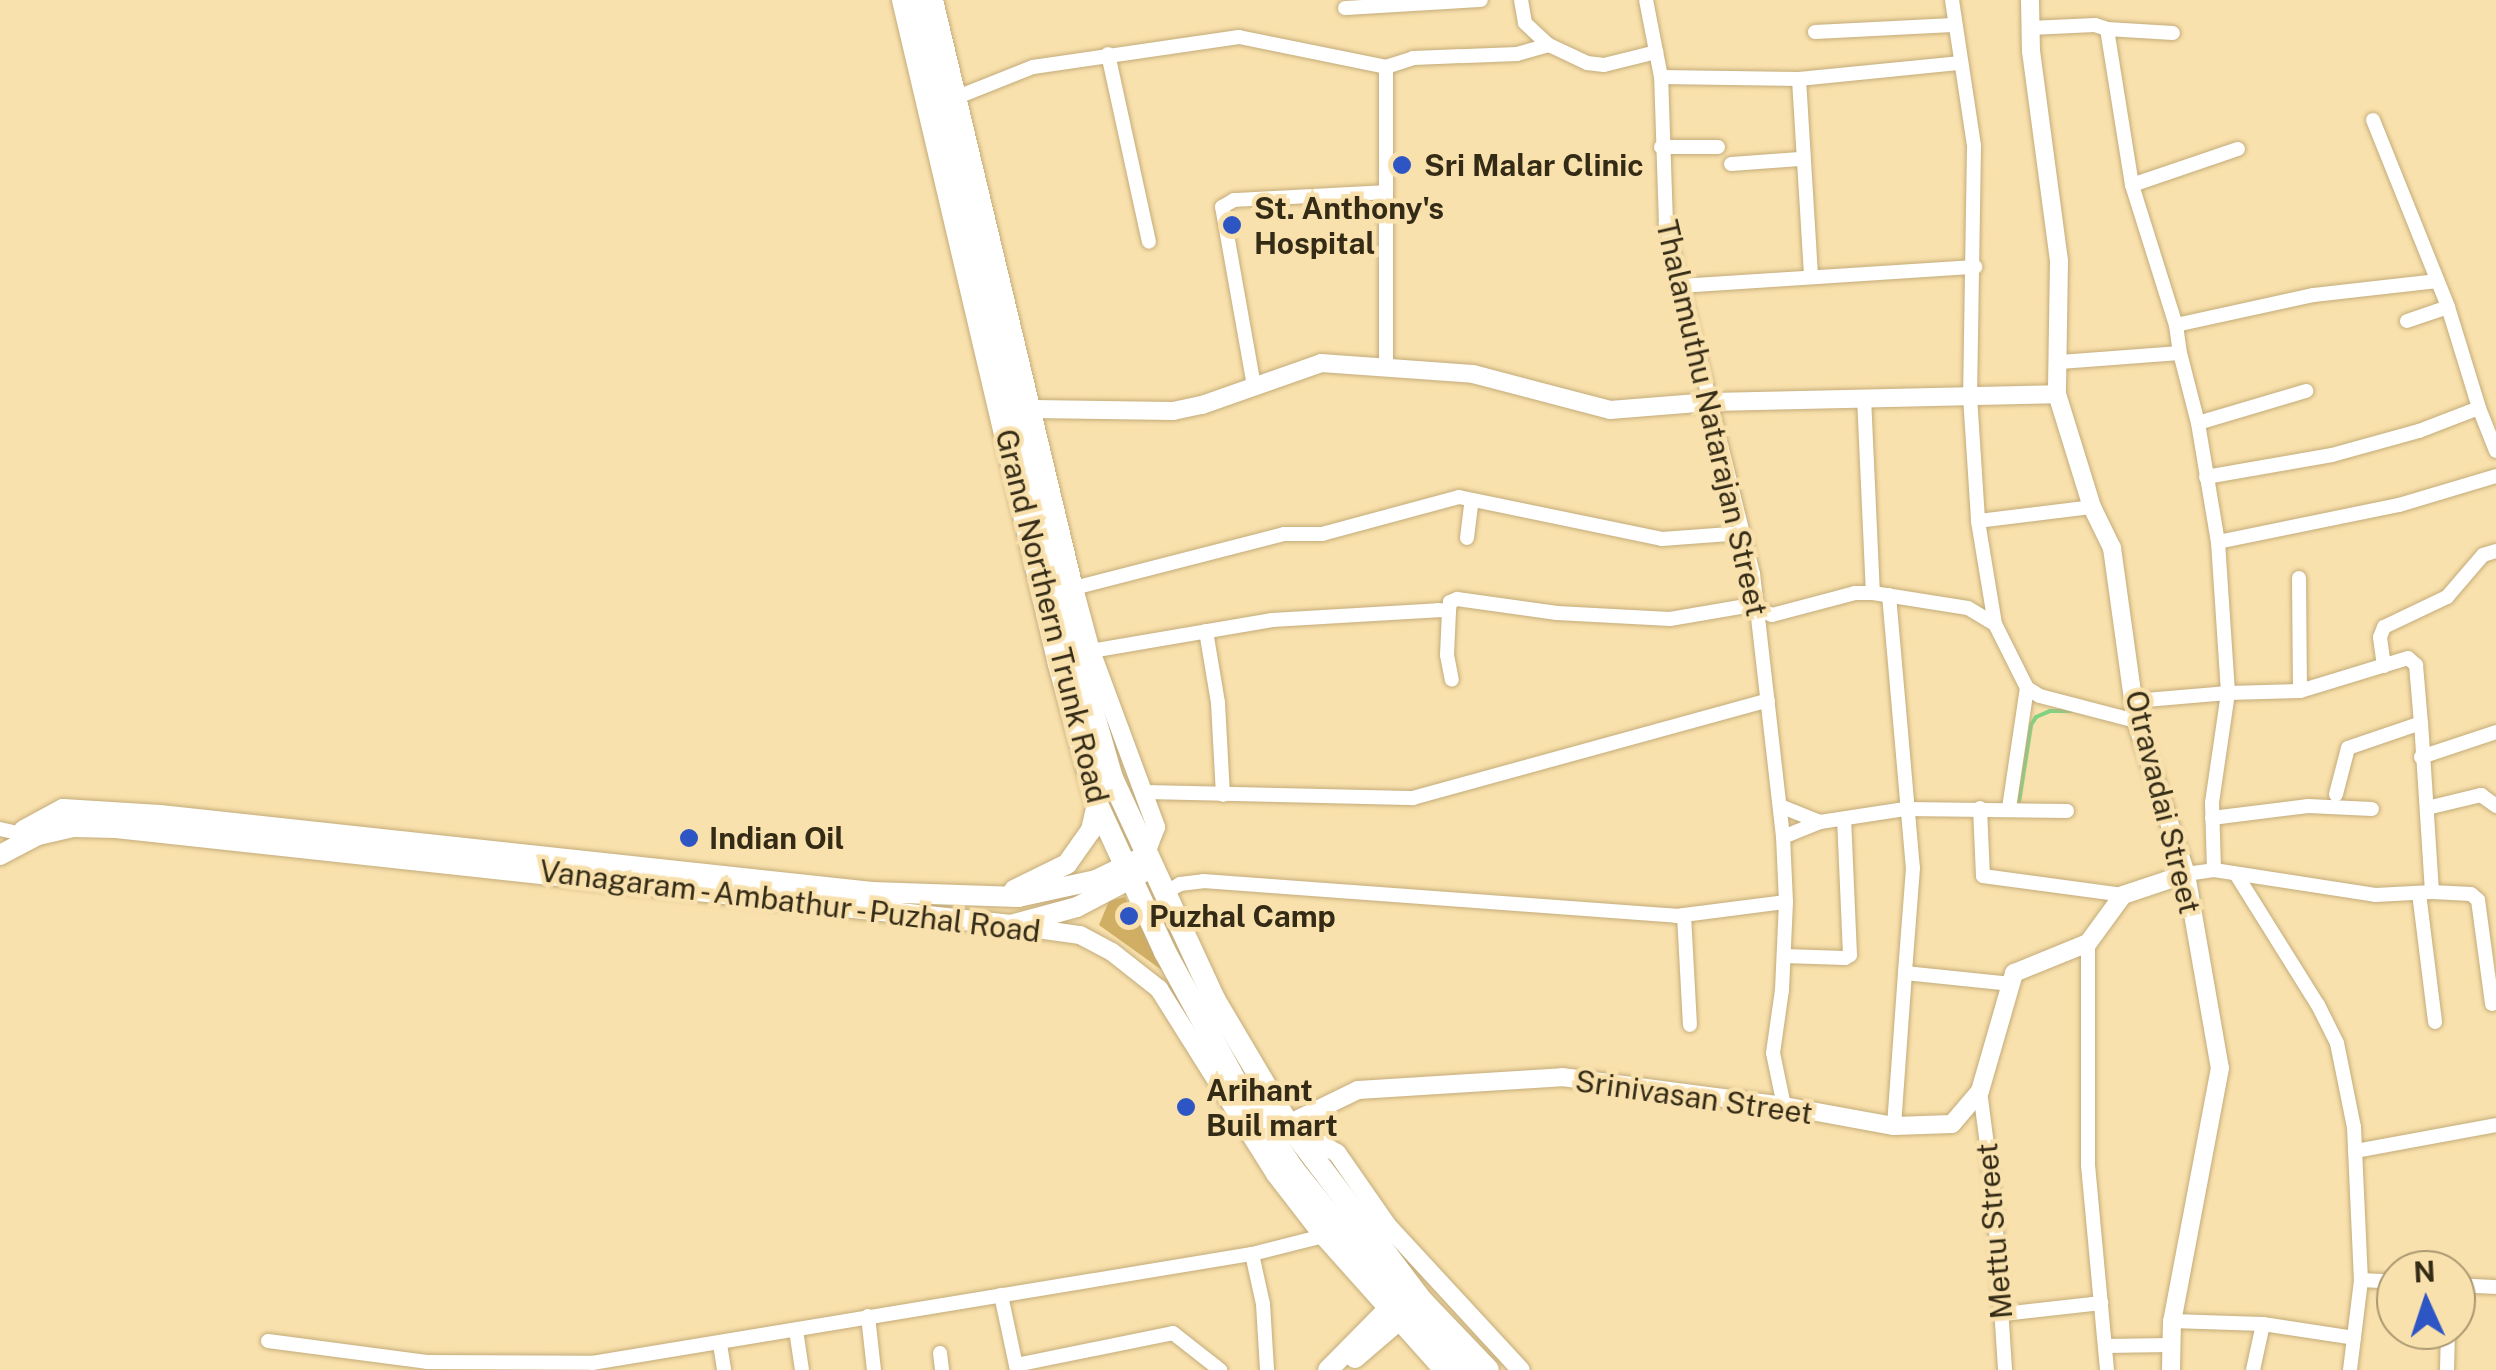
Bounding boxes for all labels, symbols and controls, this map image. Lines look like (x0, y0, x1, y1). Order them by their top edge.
place label: Sri Malar Clinic (1424, 147, 1644, 183)
marker: Sri Malar Clinic (1389, 152, 1415, 178)
place label: St. Anthony's Hospital (1254, 190, 1444, 260)
marker: St. Anthony's Hospital (1219, 212, 1245, 238)
street label: Thalamuthu Natarajan Street (1649, 216, 1775, 620)
street label: Grand Northern Trunk Road (988, 425, 1116, 807)
street label: Otravadai Street (2118, 687, 2208, 917)
place label: Indian Oil (709, 820, 844, 856)
marker: Indian Oil (678, 827, 700, 849)
street label: Vanagaram - Ambathur - Puzhal Road (529, 851, 1051, 951)
place label: Puzhal Camp (1149, 898, 1336, 934)
marker: Puzhal Camp (1118, 905, 1140, 927)
street label: Srinivasan Street (1573, 1063, 1815, 1131)
place label: Arihant Buil mart (1206, 1072, 1338, 1142)
marker: Arihant Buil mart (1175, 1096, 1197, 1118)
street label: Mettu Street (1968, 1141, 2020, 1321)
north arrow (2376, 1250, 2476, 1350)
text: N (2413, 1254, 2436, 1289)

